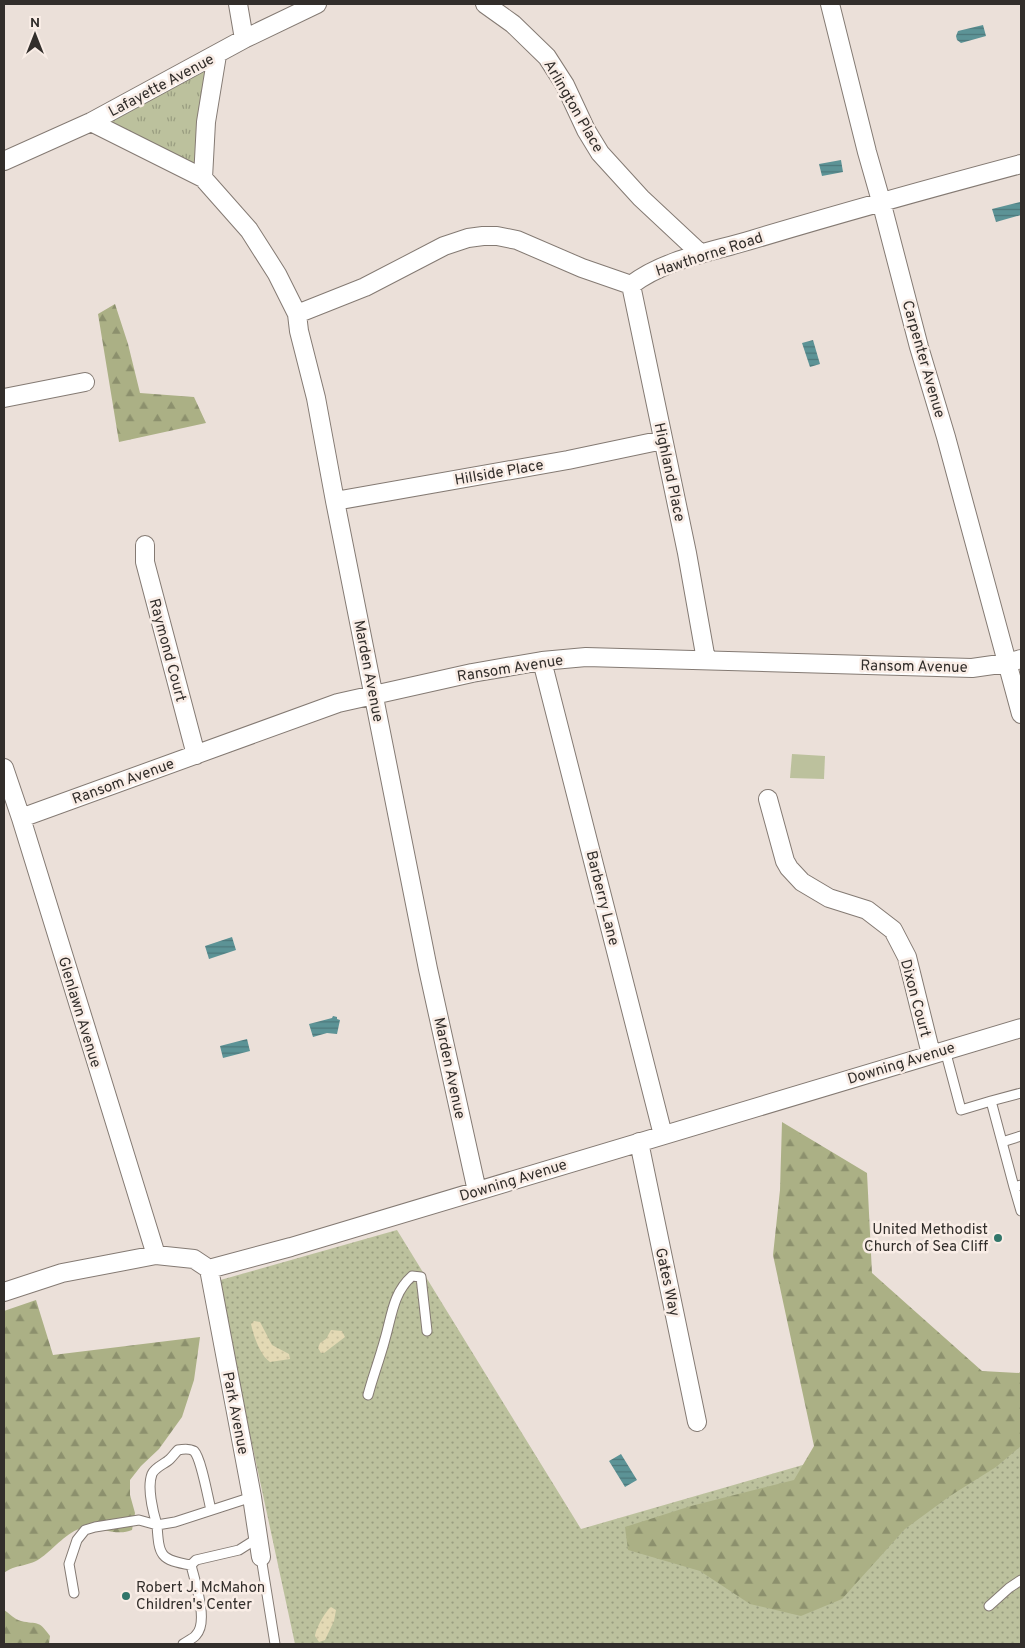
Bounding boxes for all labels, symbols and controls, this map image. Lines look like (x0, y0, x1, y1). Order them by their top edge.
north arrow (10, 10, 60, 60)
text: N (30, 15, 40, 32)
street label: Lafayette Avenue (106, 50, 218, 122)
street label: Arlington Place (539, 57, 607, 156)
street label: Hawthorne Road (653, 229, 766, 282)
street label: Carpenter Avenue (897, 298, 948, 420)
street label: Highland Place (649, 421, 688, 524)
street label: Hillside Place (453, 456, 545, 491)
street label: Raymond Court (144, 597, 189, 704)
street label: Marden Avenue (348, 619, 387, 724)
street label: Ransom Avenue (456, 652, 565, 687)
street label: Ransom Avenue (860, 657, 968, 678)
street label: Ransom Avenue (70, 755, 177, 810)
street label: Barberry Lane (581, 849, 623, 948)
street label: Glenlawn Avenue (53, 955, 104, 1070)
street label: Dixon Court (895, 957, 934, 1040)
street label: Marden Avenue (428, 1016, 469, 1121)
street label: Downing Avenue (845, 1039, 958, 1090)
street label: Downing Avenue (457, 1156, 570, 1207)
place label: United Methodist Church of Sea Cliff (864, 1221, 988, 1257)
marker: United Methodist Church of Sea Cliff (992, 1232, 1004, 1244)
street label: Gates Way (650, 1246, 683, 1318)
street label: Park Avenue (217, 1370, 252, 1456)
place label: Robert J. McMahon Children's Center (136, 1579, 265, 1615)
marker: Robert J. McMahon Children's Center (120, 1590, 132, 1602)

